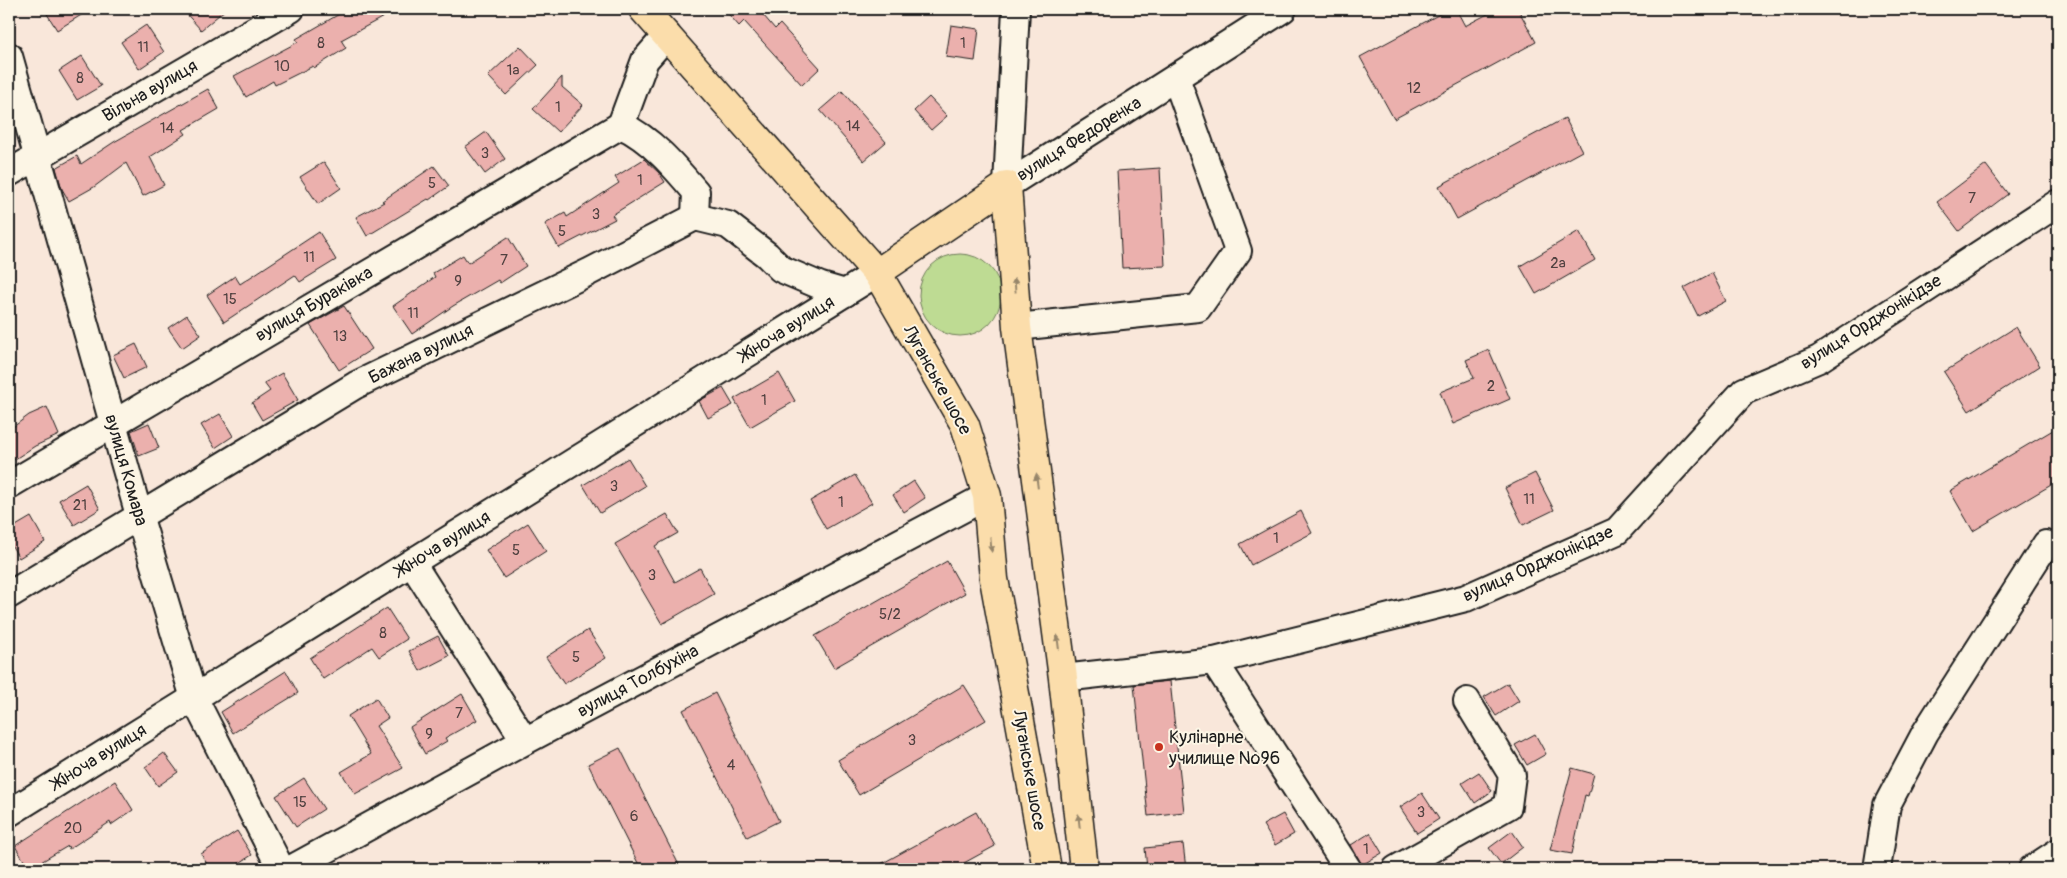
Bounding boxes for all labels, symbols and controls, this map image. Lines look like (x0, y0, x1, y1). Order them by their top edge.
house number: 8 (317, 34, 325, 53)
house number: 1 (960, 34, 966, 53)
house number: 11 (137, 38, 149, 57)
street label: Вільна вулиця (98, 54, 202, 128)
house number: 10 (274, 57, 290, 76)
house number: 1а (507, 61, 519, 80)
house number: 8 (76, 69, 84, 88)
house number: 12 (1407, 79, 1421, 98)
street label: вулиця Федоренка (1012, 91, 1146, 187)
house number: 1 (555, 98, 561, 117)
house number: 14 (846, 117, 861, 136)
house number: 14 (160, 119, 175, 138)
house number: 3 (481, 144, 489, 163)
house number: 1 (637, 171, 643, 190)
house number: 5 (428, 174, 436, 193)
house number: 7 (1968, 189, 1976, 208)
house number: 3 (592, 205, 600, 224)
house number: 5 (558, 222, 566, 241)
house number: 11 (303, 248, 315, 267)
house number: 7 (500, 251, 508, 270)
house number: 2а (1550, 254, 1566, 273)
street label: вулиця Бураківка (251, 261, 377, 347)
street label: вулиця Орджонікідзе (1796, 269, 1946, 375)
house number: 9 (454, 272, 462, 291)
one-way arrow (1010, 276, 1018, 292)
house number: 15 (223, 290, 237, 309)
street label: Жіноча вулиця (733, 291, 839, 369)
house number: 11 (407, 304, 419, 323)
street label: Бажана вулиця (365, 319, 477, 389)
street label: Луганське шосе (897, 320, 977, 439)
house number: 13 (333, 327, 347, 346)
house number: 2 (1487, 377, 1495, 396)
house number: 1 (761, 391, 767, 410)
street label: вулиця Комара (99, 412, 153, 528)
one-way arrow (1033, 473, 1041, 489)
house number: 3 (610, 477, 618, 496)
house number: 11 (1523, 490, 1535, 509)
house number: 1 (838, 493, 844, 512)
house number: 21 (73, 496, 87, 515)
street label: Жіноча вулиця (389, 506, 495, 584)
street label: вулиця Орджонікідзе (1459, 520, 1617, 608)
house number: 1 (1273, 529, 1279, 548)
one-way arrow (987, 537, 995, 553)
house number: 5 (512, 541, 520, 560)
house number: 3 (648, 566, 656, 585)
house number: 5/2 (879, 605, 901, 624)
house number: 8 (379, 624, 387, 643)
one-way arrow (1054, 634, 1062, 650)
street label: вулиця Толбухіна (573, 639, 703, 723)
house number: 5 (572, 648, 580, 667)
house number: 7 (455, 704, 463, 723)
street label: Луганське шосе (1007, 707, 1051, 832)
street label: Жіноча вулиця (45, 719, 151, 797)
house number: 9 (425, 725, 433, 744)
place label: Кулінарне училище №96 (1168, 726, 1280, 770)
house number: 3 (908, 731, 916, 750)
marker: Кулінарне училище №96 (1153, 741, 1165, 753)
house number: 4 (727, 756, 736, 775)
house number: 15 (293, 793, 307, 812)
house number: 3 (1417, 803, 1425, 822)
house number: 6 (630, 807, 638, 826)
one-way arrow (1075, 812, 1083, 828)
house number: 20 (64, 819, 82, 838)
house number: 1 (1363, 840, 1369, 859)

